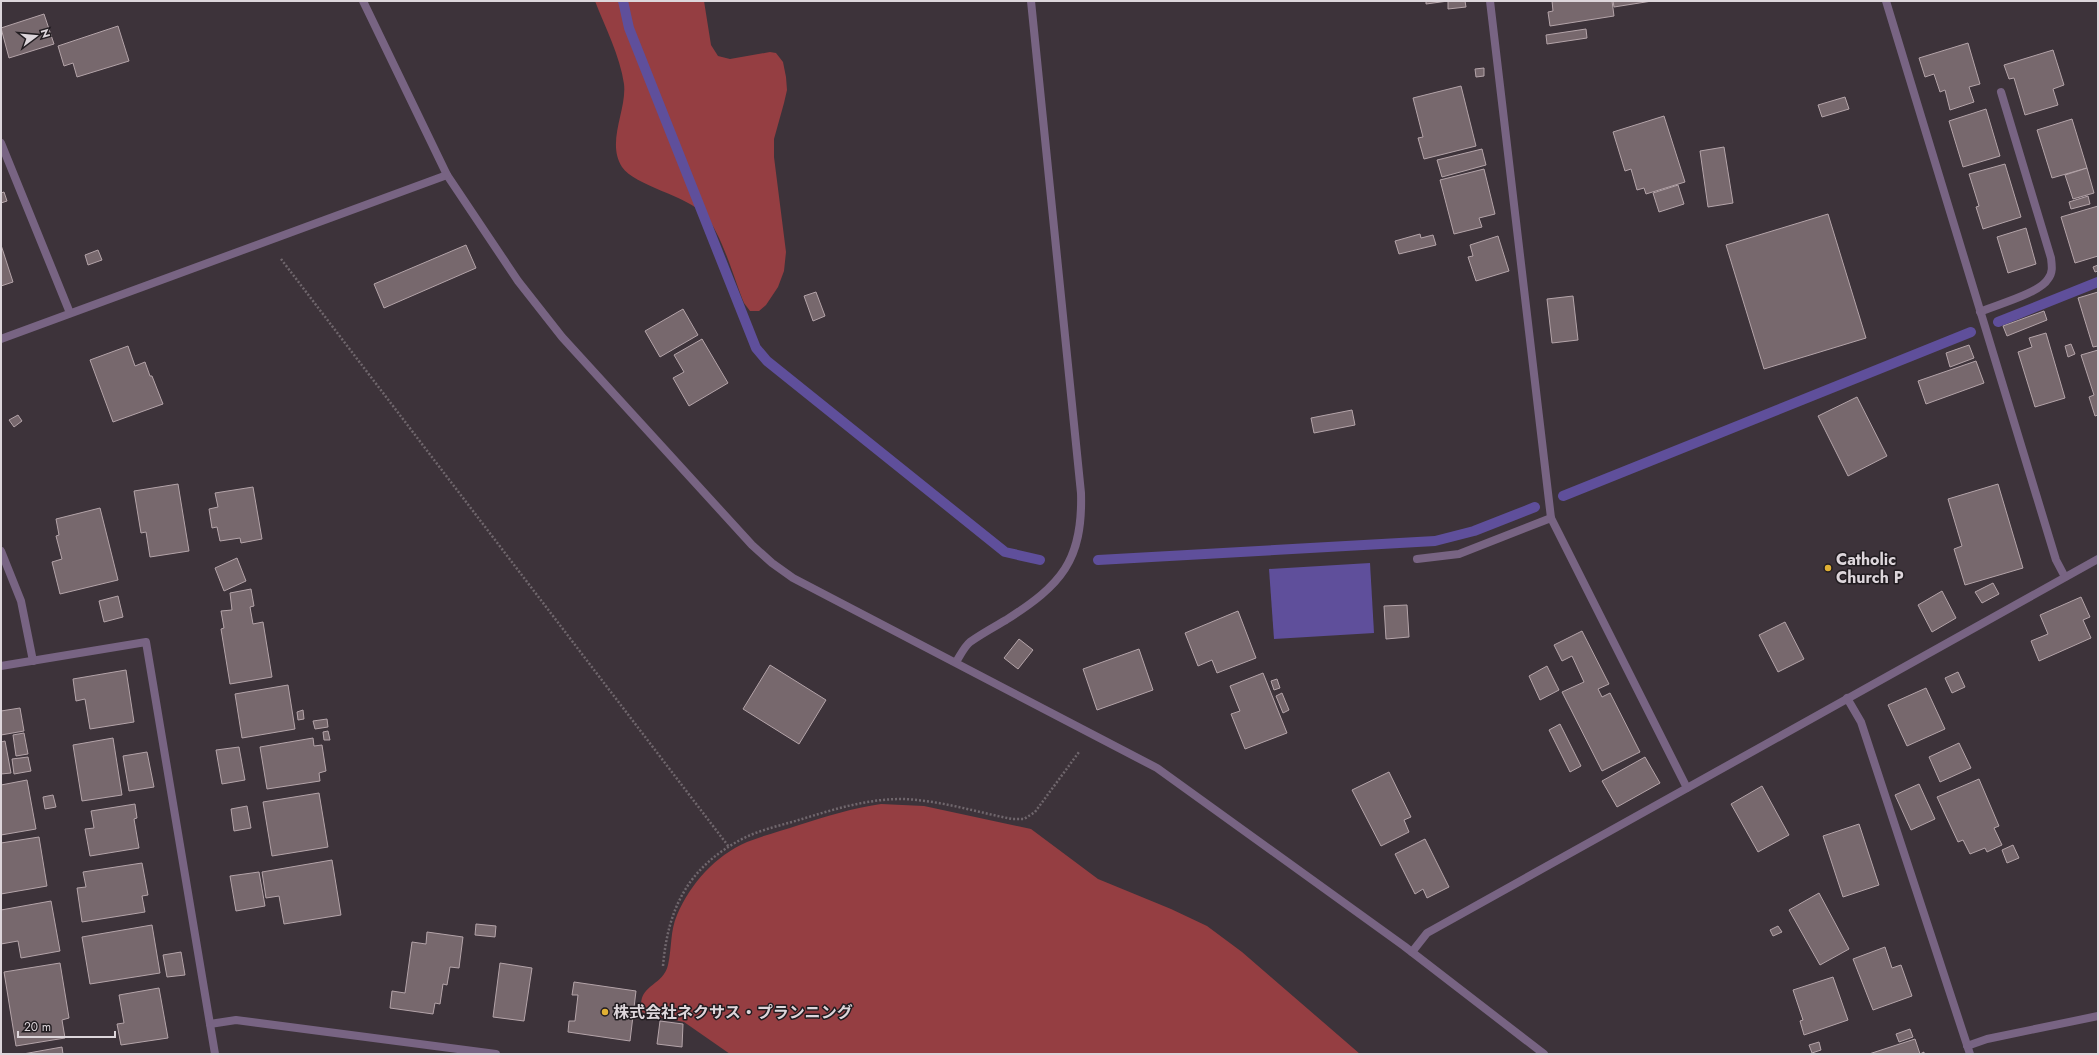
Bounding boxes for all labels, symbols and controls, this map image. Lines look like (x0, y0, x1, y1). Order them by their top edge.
north arrow (16, 16, 56, 56)
text: N (37, 27, 55, 40)
place label: Catholic Church P (1836, 548, 1904, 589)
marker: Catholic Church P (1823, 563, 1833, 573)
place label: 株式会社ネクサス・プランニング (613, 1001, 853, 1024)
marker: 株式会社ネクサス・プランニング (600, 1007, 610, 1017)
scale bar (18, 1013, 115, 1039)
text: 20 m (24, 1018, 51, 1036)

